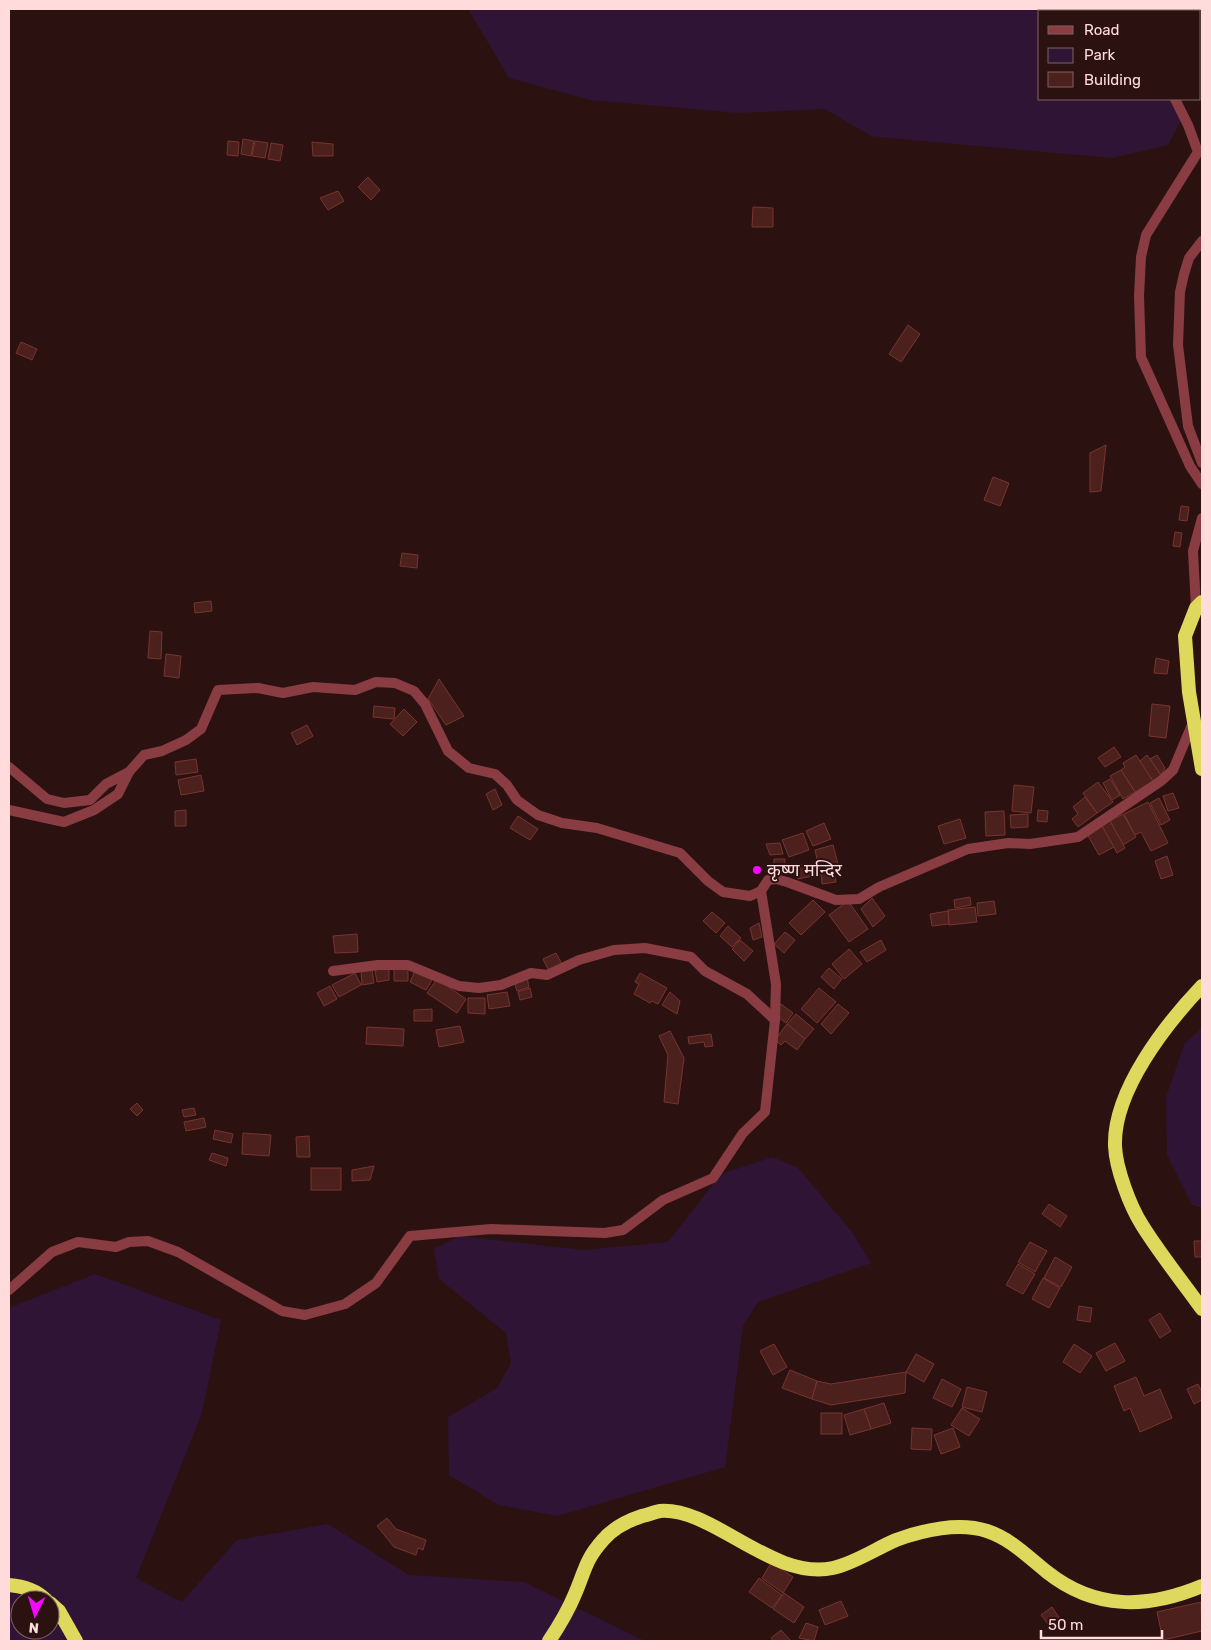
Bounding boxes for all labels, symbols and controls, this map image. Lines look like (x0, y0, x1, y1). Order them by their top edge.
legend (1038, 10, 1201, 100)
text: Road (1084, 21, 1120, 39)
text: Park (1084, 46, 1115, 64)
text: Building (1084, 71, 1141, 89)
place label: कृष्ण मन्दिर (767, 859, 843, 882)
marker: कृष्ण मन्दिर (751, 864, 763, 876)
north arrow (10, 1590, 60, 1640)
scale bar (1041, 1608, 1162, 1640)
text: 50 m (1048, 1616, 1083, 1634)
text: N (28, 1619, 40, 1636)

